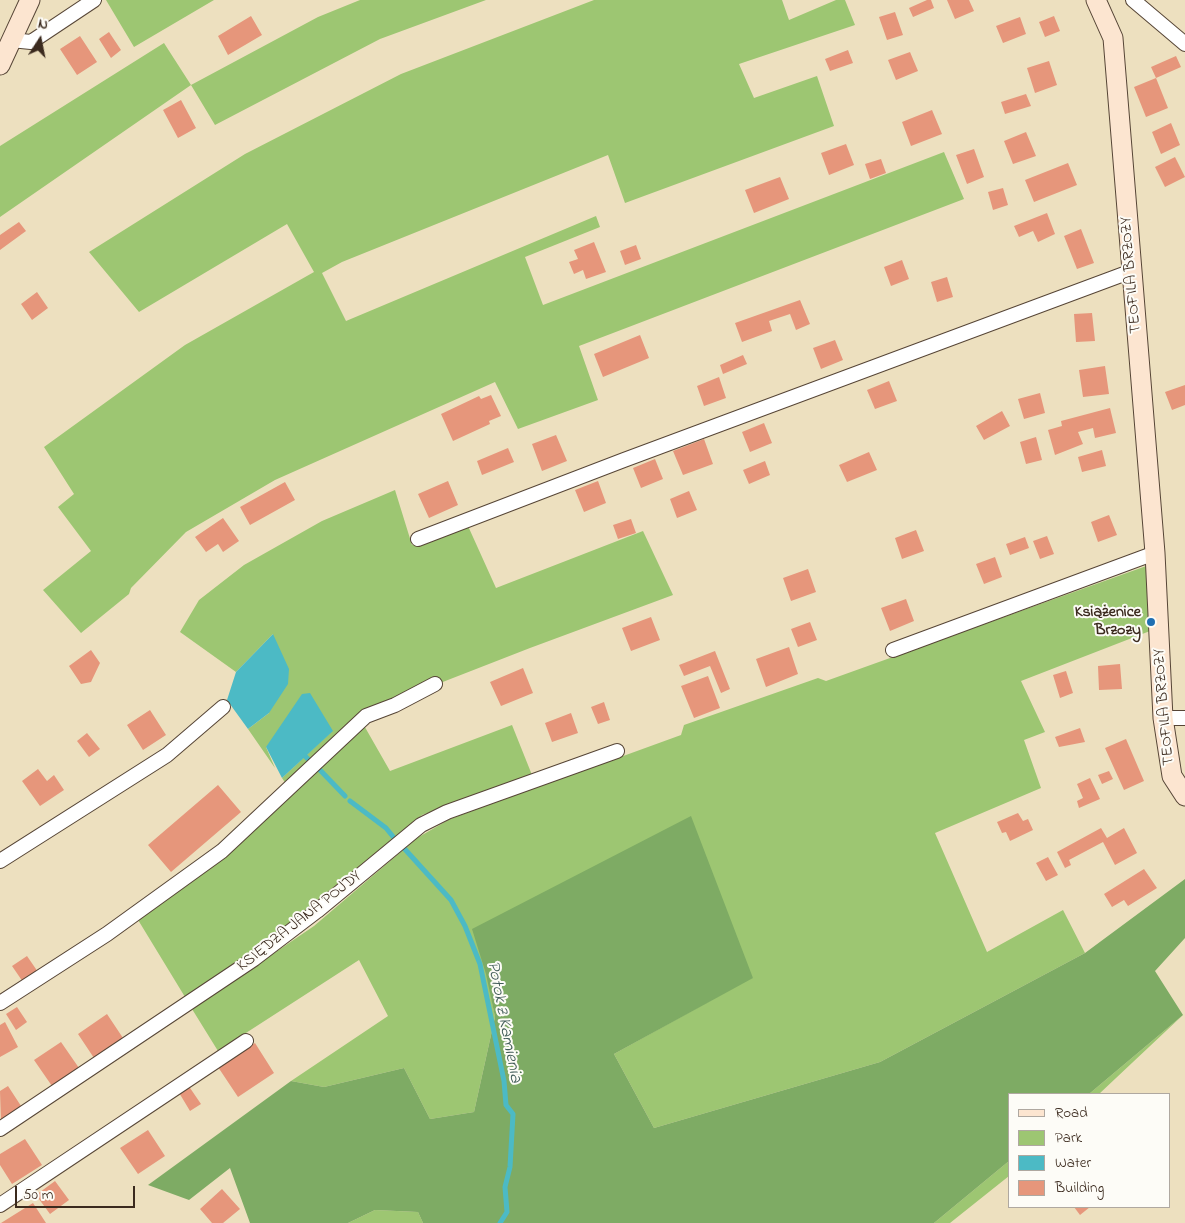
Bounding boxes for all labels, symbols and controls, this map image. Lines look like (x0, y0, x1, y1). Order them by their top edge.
text: N (36, 14, 50, 36)
north arrow (15, 15, 65, 65)
street label: TEOFILA BRZOZY (1117, 216, 1147, 334)
place label: Książenice Brzozy (1075, 603, 1141, 641)
marker: Książenice Brzozy (1145, 616, 1157, 628)
street label: TEOFILA BRZOZY (1150, 648, 1180, 766)
street label: KSIĘDZA JANA POJDY (234, 868, 366, 976)
water label: Potok z Kamienia (481, 959, 525, 1085)
legend (1008, 1093, 1170, 1208)
text: Road (1055, 1102, 1088, 1124)
text: Park (1055, 1127, 1082, 1149)
text: Water (1055, 1152, 1091, 1174)
scale bar (18, 1176, 138, 1208)
text: Building (1055, 1177, 1104, 1199)
text: 50 m (23, 1184, 53, 1206)

